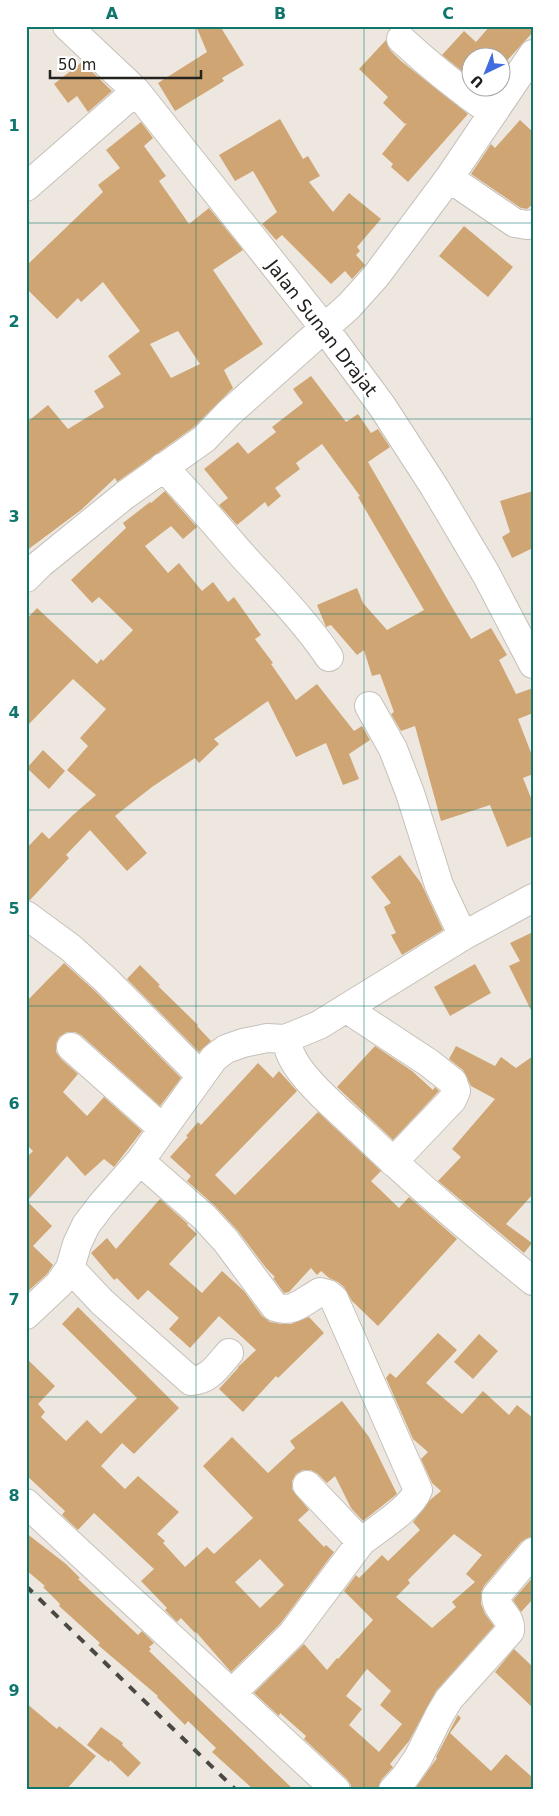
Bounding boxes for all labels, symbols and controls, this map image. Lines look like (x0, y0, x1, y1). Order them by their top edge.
text: A (106, 4, 119, 23)
text: B (274, 4, 286, 23)
text: C (442, 4, 454, 23)
scale bar (50, 48, 201, 80)
north arrow (462, 48, 512, 98)
text: 50 m (58, 56, 96, 74)
text: U (468, 72, 487, 91)
text: 1 (8, 116, 20, 135)
street label: Jalan Sunan Drajat (262, 255, 382, 400)
text: 2 (8, 312, 20, 331)
text: 3 (8, 507, 20, 526)
text: 4 (8, 703, 20, 722)
text: 5 (8, 899, 20, 918)
text: 6 (8, 1094, 20, 1113)
text: 7 (8, 1290, 20, 1309)
text: 8 (8, 1486, 20, 1505)
text: 9 (8, 1681, 20, 1700)

